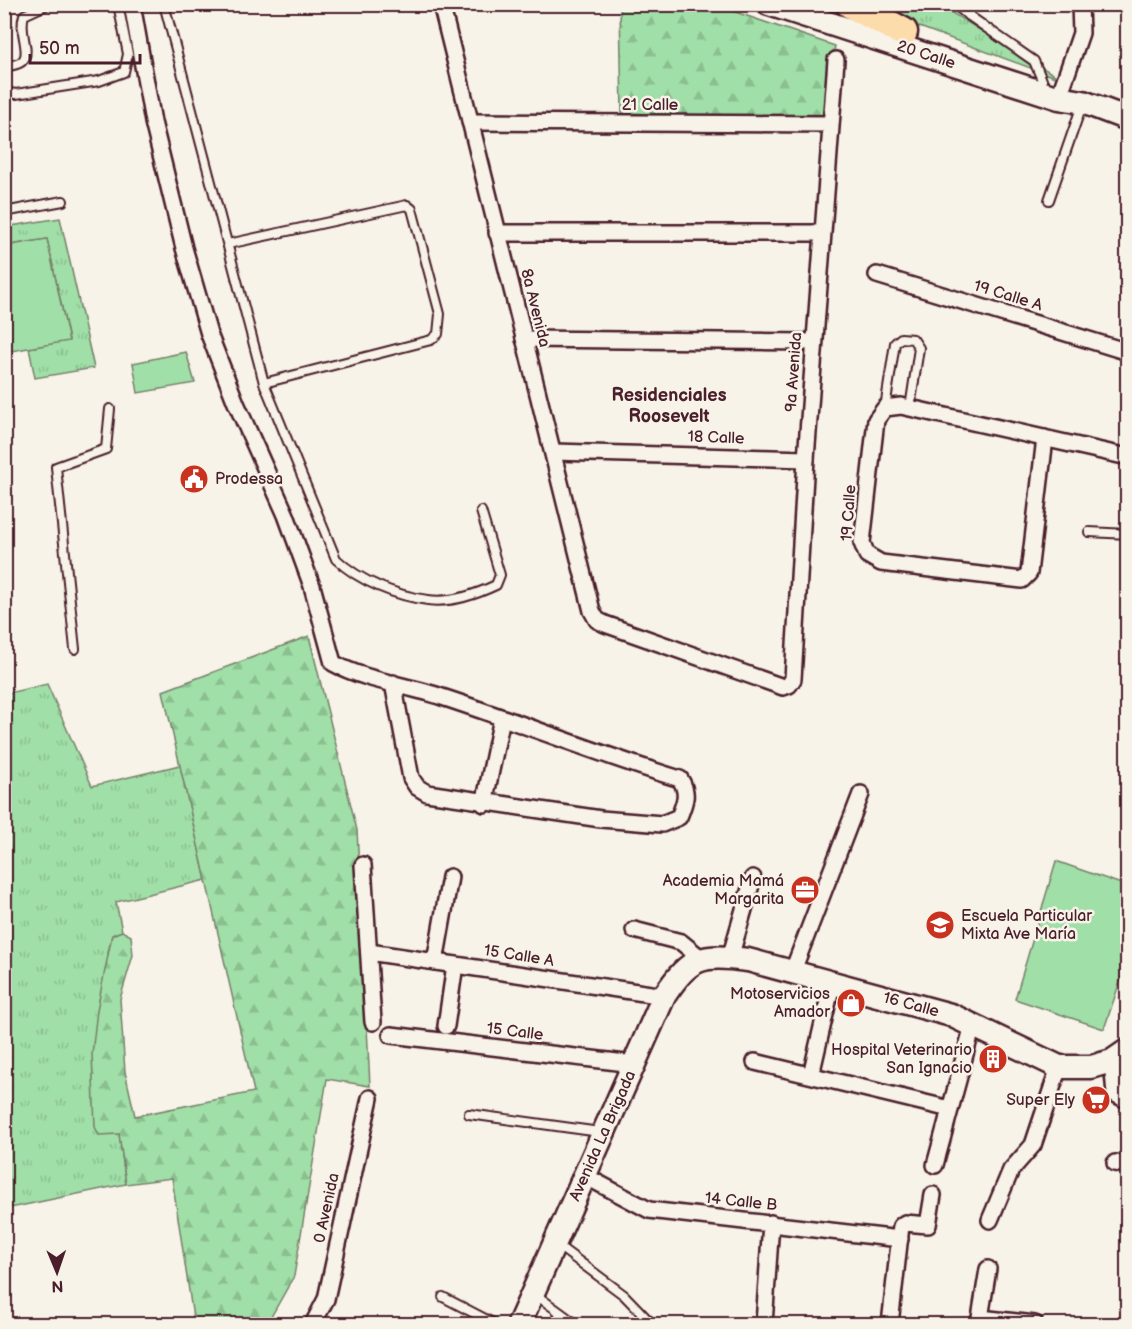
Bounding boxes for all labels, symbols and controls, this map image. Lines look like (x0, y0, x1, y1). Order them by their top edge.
scale bar (30, 27, 140, 65)
street label: 20 Calle (894, 37, 958, 73)
text: 50 m (39, 38, 80, 59)
street label: 21 Calle (622, 96, 679, 115)
street label: 8a Avenida (516, 267, 554, 349)
street label: 19 Calle A (971, 277, 1045, 315)
street label: 9a Avenida (782, 331, 806, 413)
district label: Residenciales Roosevelt (611, 385, 727, 427)
street label: 18 Calle (687, 428, 745, 449)
public building icon: Prodessa (178, 463, 210, 495)
place label: Prodessa (215, 470, 283, 489)
street label: 19 Calle (838, 484, 860, 542)
place label: Academia Mamá Margarita (663, 872, 784, 909)
office icon: Academia Mamá Margarita (789, 874, 821, 906)
place label: Escuela Particular Mixta Ave María (961, 907, 1092, 944)
school or university icon: Escuela Particular Mixta Ave María (924, 909, 956, 941)
street label: 15 Calle A (483, 941, 556, 971)
place label: Motoservicios Amador (730, 985, 830, 1022)
shop icon: Motoservicios Amador (835, 987, 867, 1019)
street label: 16 Calle (881, 988, 942, 1022)
street label: 15 Calle (486, 1019, 545, 1045)
place label: Hospital Veterinario San Ignacio (831, 1041, 972, 1078)
building icon: Hospital Veterinario San Ignacio (977, 1043, 1009, 1075)
street label: Avenida La Brigada (566, 1068, 640, 1204)
supermarket icon: Super Ely (1080, 1084, 1112, 1116)
place label: Super Ely (1006, 1091, 1076, 1110)
street label: 0 Avenida (310, 1171, 344, 1245)
street label: 14 Calle B (704, 1189, 778, 1215)
north arrow (27, 1242, 87, 1302)
text: N (51, 1276, 64, 1295)

